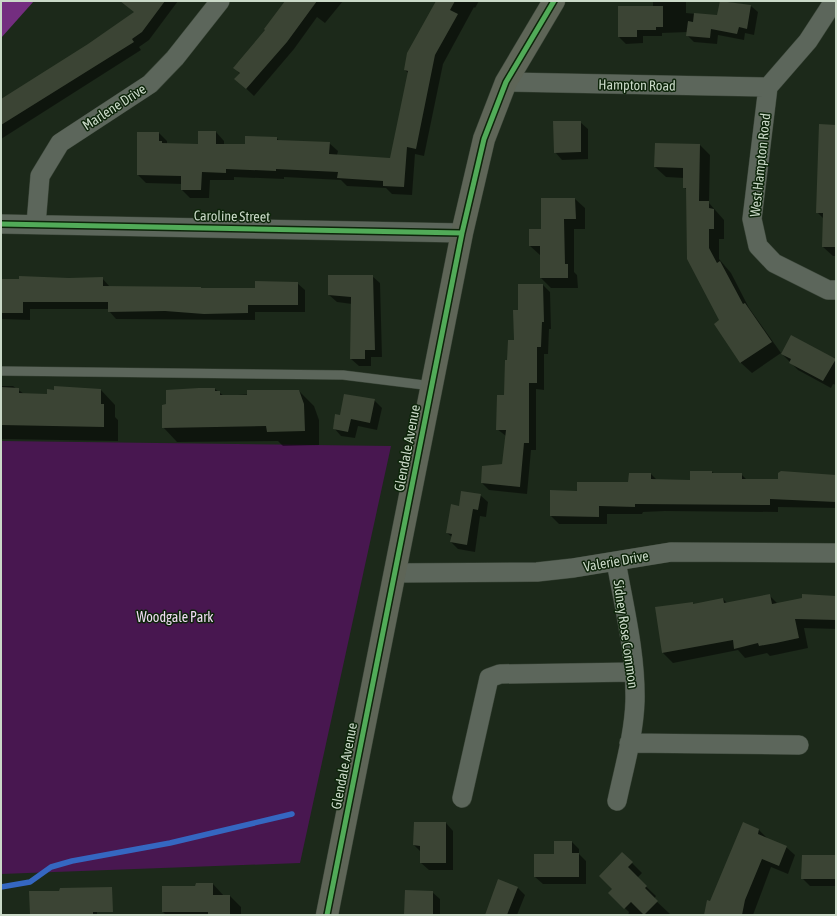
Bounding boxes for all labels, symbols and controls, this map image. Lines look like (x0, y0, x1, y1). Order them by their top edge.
street label: Hampton Road (598, 76, 676, 94)
street label: Marlene Drive (79, 81, 149, 133)
street label: West Hampton Road (747, 112, 773, 218)
street label: Caroline Street (194, 207, 270, 225)
street label: Glendale Avenue (391, 403, 423, 493)
street label: Valerie Drive (582, 547, 650, 575)
street label: Sidney Rose Common (610, 579, 642, 689)
park label: Woodgale Park (137, 609, 214, 625)
street label: Glendale Avenue (328, 721, 360, 811)

